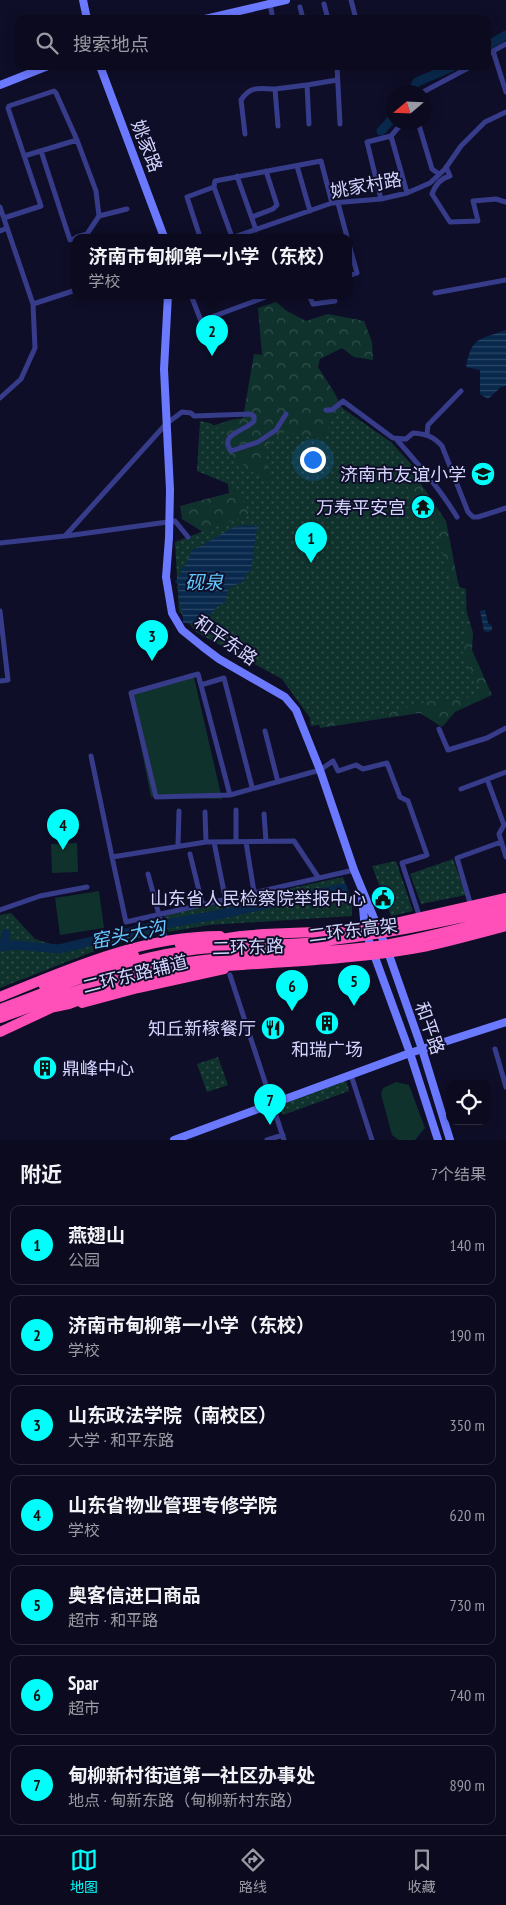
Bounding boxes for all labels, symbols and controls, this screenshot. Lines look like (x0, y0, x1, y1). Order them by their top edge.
search box (15, 15, 491, 70)
icon: search (33, 29, 61, 57)
text: 搜索地点 (73, 32, 149, 56)
north arrow (386, 85, 431, 130)
street label: 姚家路 (127, 117, 167, 175)
street label: 姚家村路 (329, 167, 403, 203)
popup (72, 234, 352, 299)
text: 济南市甸柳第一小学（东校） (88, 244, 336, 268)
text: 学校 (88, 271, 121, 291)
pin: 2 (196, 315, 228, 356)
your location (300, 447, 326, 473)
school or university icon: 济南市友谊小学 (470, 461, 496, 487)
place label: 济南市友谊小学 (340, 463, 466, 486)
temple icon: 万寿平安宫 (410, 494, 436, 520)
place label: 万寿平安宫 (316, 496, 406, 519)
pin: 1 (295, 522, 327, 563)
water label: 砚泉 (185, 570, 224, 594)
street label: 和平东路 (190, 610, 262, 670)
pin: 3 (136, 620, 168, 661)
pin: 4 (47, 809, 79, 850)
public building icon: 山东省人民检察院举报中心 (370, 885, 396, 911)
place label: 山东省人民检察院举报中心 (150, 887, 366, 910)
street label: 二环东高架 (307, 913, 399, 947)
water label: 窑头大沟 (88, 914, 170, 954)
street label: 二环东路 (212, 934, 284, 960)
street label: 二环东路辅道 (80, 950, 190, 998)
pin: 5 (338, 965, 370, 1006)
pin: 6 (276, 970, 308, 1011)
street label: 和平路 (410, 999, 450, 1057)
building icon: 和瑞广场 (314, 1010, 340, 1036)
restaurant icon: 知丘新稼餐厅 (260, 1015, 286, 1041)
place label: 知丘新稼餐厅 (148, 1017, 256, 1040)
place label: 和瑞广场 (291, 1038, 363, 1061)
building icon: 鼎峰中心 (32, 1055, 58, 1081)
place label: 鼎峰中心 (62, 1057, 134, 1080)
map controls (446, 1080, 491, 1125)
button: locate (446, 1080, 491, 1125)
pin: 7 (254, 1084, 286, 1125)
text: 附近 (20, 1161, 62, 1188)
text: 7个结果 (431, 1164, 486, 1184)
text: 燕翅山 (68, 1223, 125, 1247)
text: 1 (33, 1235, 41, 1255)
text: 140 m (450, 1235, 485, 1255)
text: 公园 (68, 1250, 100, 1270)
text: 济南市甸柳第一小学（东校） (68, 1313, 315, 1337)
text: 2 (33, 1325, 41, 1345)
text: 190 m (450, 1325, 485, 1345)
text: 学校 (68, 1340, 100, 1360)
text: 山东政法学院（南校区） (68, 1403, 277, 1427)
text: 3 (33, 1415, 41, 1435)
text: 350 m (450, 1415, 485, 1435)
text: 大学 · 和平东路 (68, 1430, 174, 1450)
text: 山东省物业管理专修学院 (68, 1493, 277, 1517)
text: 4 (33, 1505, 41, 1525)
text: 620 m (450, 1505, 485, 1525)
text: 学校 (68, 1520, 100, 1540)
text: 奥客信进口商品 (68, 1583, 201, 1607)
text: 5 (33, 1595, 41, 1615)
text: 730 m (450, 1595, 485, 1615)
text: 超市 · 和平路 (68, 1610, 158, 1630)
text: Spar (68, 1671, 98, 1695)
text: 6 (33, 1685, 41, 1705)
text: 740 m (450, 1685, 485, 1705)
text: 超市 (68, 1698, 100, 1718)
text: 甸柳新村街道第一社区办事处 (68, 1763, 315, 1787)
text: 7 (33, 1775, 41, 1795)
text: 890 m (450, 1775, 485, 1795)
text: 地点 · 甸新东路（甸柳新村东路） (68, 1790, 302, 1810)
tab: 地图 (70, 1846, 98, 1896)
tab: 路线 (239, 1846, 267, 1896)
tab: 收藏 (408, 1846, 436, 1896)

